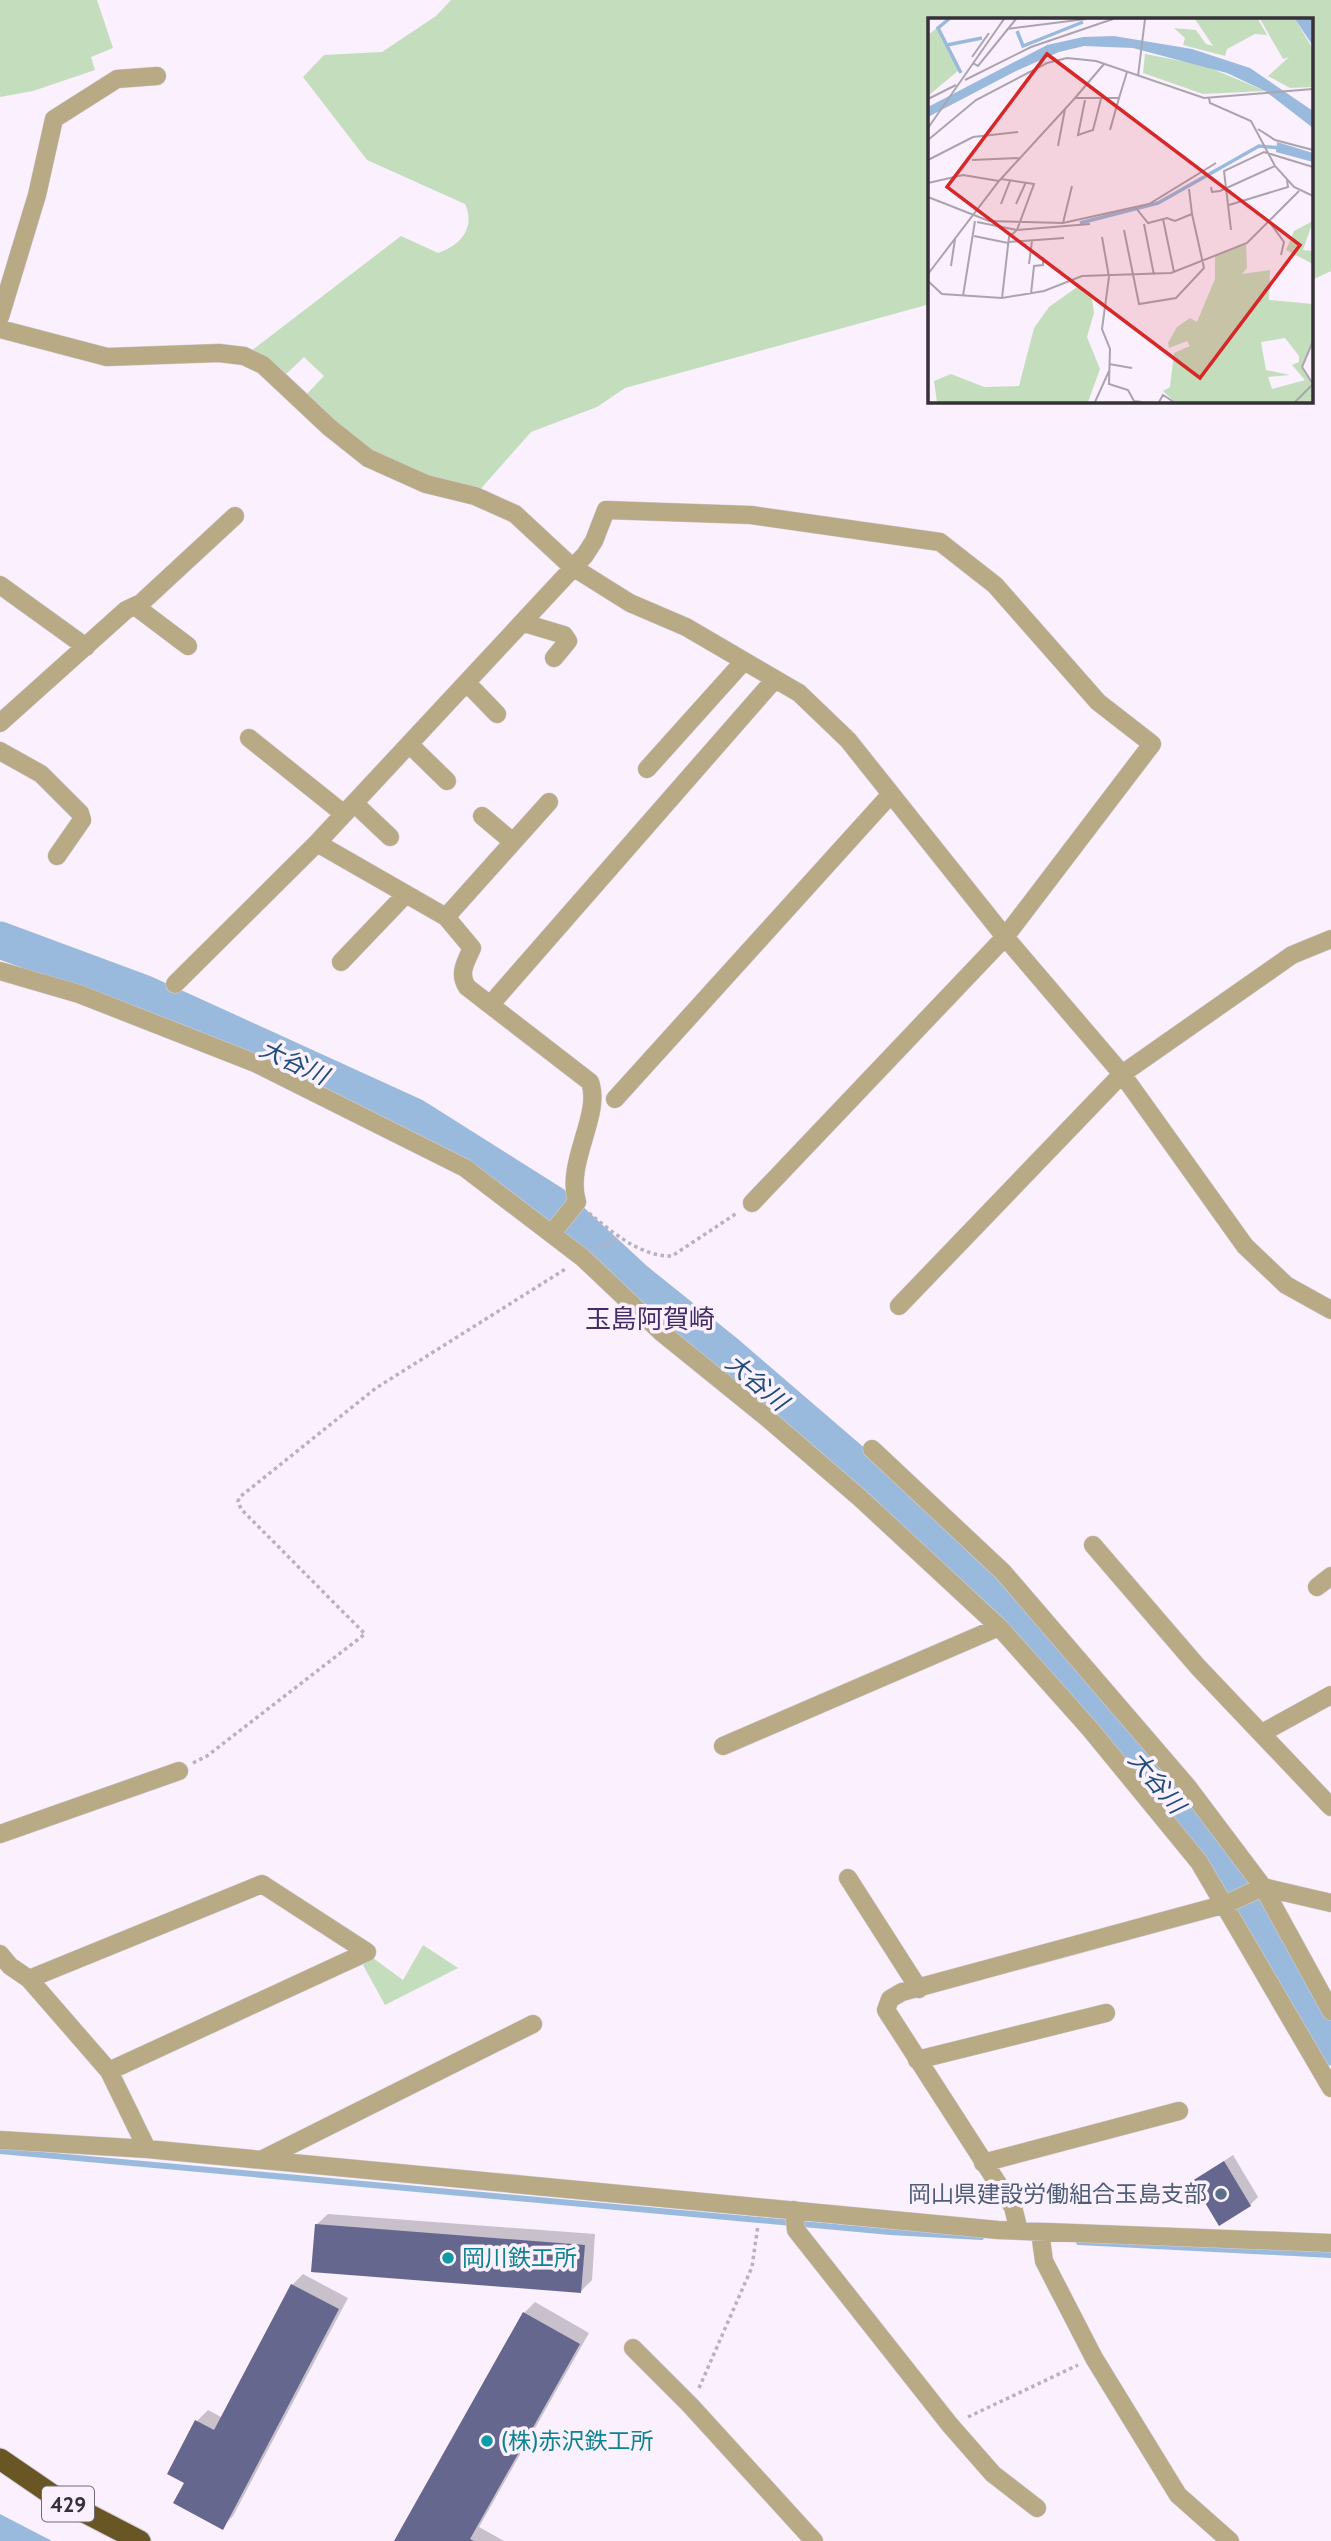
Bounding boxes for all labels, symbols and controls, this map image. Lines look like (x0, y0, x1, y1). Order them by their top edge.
inset map (928, 18, 1314, 402)
water label: 大谷川 (255, 1034, 335, 1092)
district label: 玉島阿賀崎 (585, 1303, 715, 1335)
water label: 大谷川 (720, 1348, 796, 1418)
water label: 大谷川 (1123, 1745, 1193, 1821)
place label: 岡山県建設労働組合玉島支部 (908, 2180, 1207, 2208)
marker: 岡山県建設労働組合玉島支部 (1213, 2186, 1229, 2202)
place label: 岡川鉄工所 (462, 2244, 577, 2272)
marker: 岡川鉄工所 (440, 2250, 456, 2266)
place label: (株)赤沢鉄工所 (501, 2427, 653, 2455)
marker: (株)赤沢鉄工所 (479, 2433, 495, 2449)
road number: 429 (42, 2486, 94, 2522)

